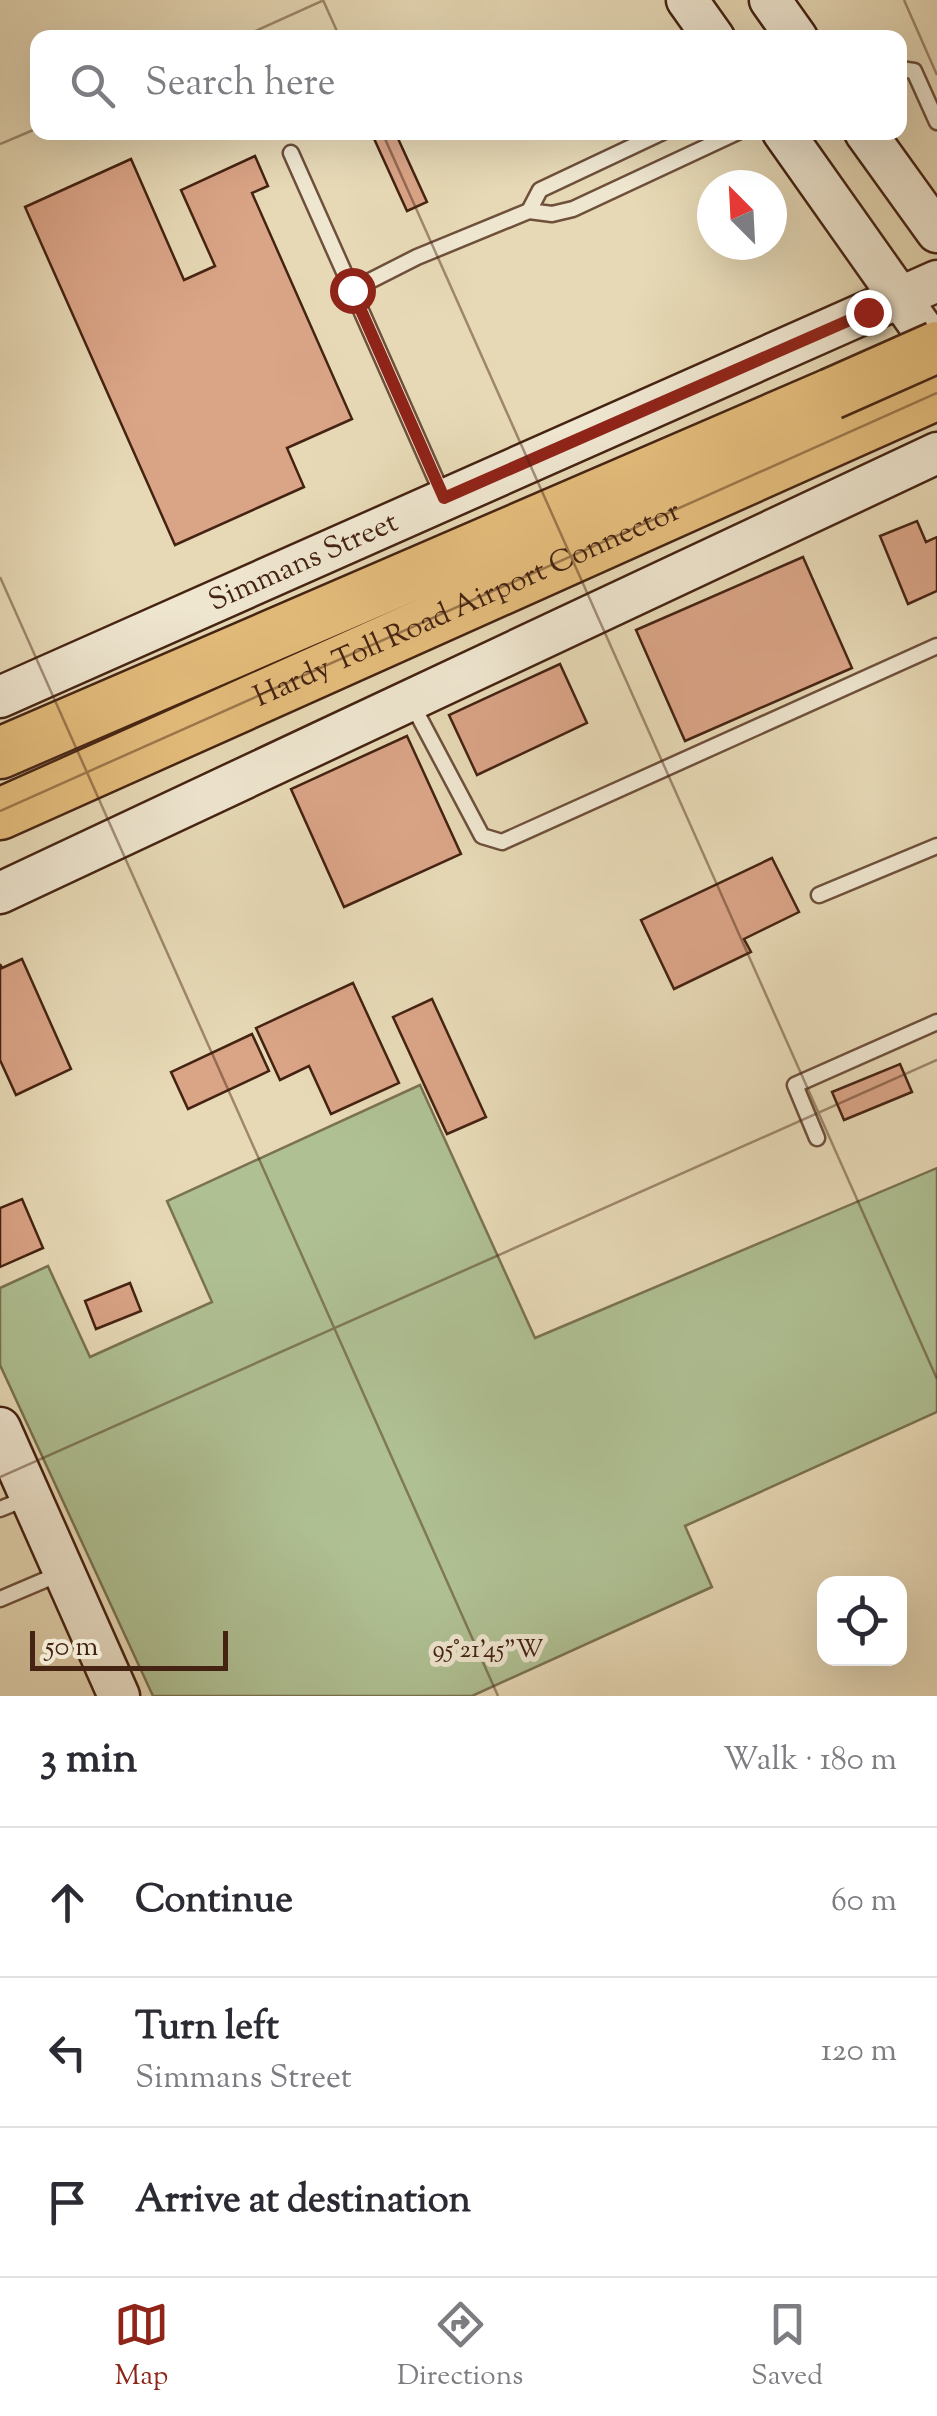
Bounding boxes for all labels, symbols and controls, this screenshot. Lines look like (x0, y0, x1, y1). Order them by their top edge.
search box (30, 30, 907, 140)
icon: search (65, 58, 120, 113)
text: Search here (145, 58, 336, 112)
north arrow (697, 170, 787, 260)
route start (330, 268, 376, 314)
route end (846, 290, 892, 336)
street label: Hardy Toll Road Airport Connector (247, 490, 687, 719)
street label: Simmans Street (202, 501, 405, 623)
map controls (817, 1576, 907, 1666)
button: locate (817, 1576, 907, 1666)
scale bar (30, 1626, 228, 1670)
text: 50 m (45, 1628, 99, 1668)
text: 95°21'45"W (432, 1633, 544, 1669)
text: 3 min (40, 1731, 137, 1791)
text: Walk · 180 m (723, 1738, 897, 1784)
icon: ahead (40, 1875, 95, 1930)
text: Continue (135, 1875, 293, 1929)
text: 60 m (831, 1879, 897, 1925)
text: Turn left (135, 2002, 279, 2056)
icon: left (40, 2025, 95, 2080)
text: 120 m (821, 2029, 897, 2075)
text: Simmans Street (135, 2056, 352, 2102)
icon: arrive (40, 2175, 95, 2230)
text: Arrive at destination (135, 2175, 471, 2229)
tab: Map (114, 2297, 169, 2397)
tab: Directions (397, 2297, 523, 2397)
tab: Saved (751, 2297, 823, 2397)

